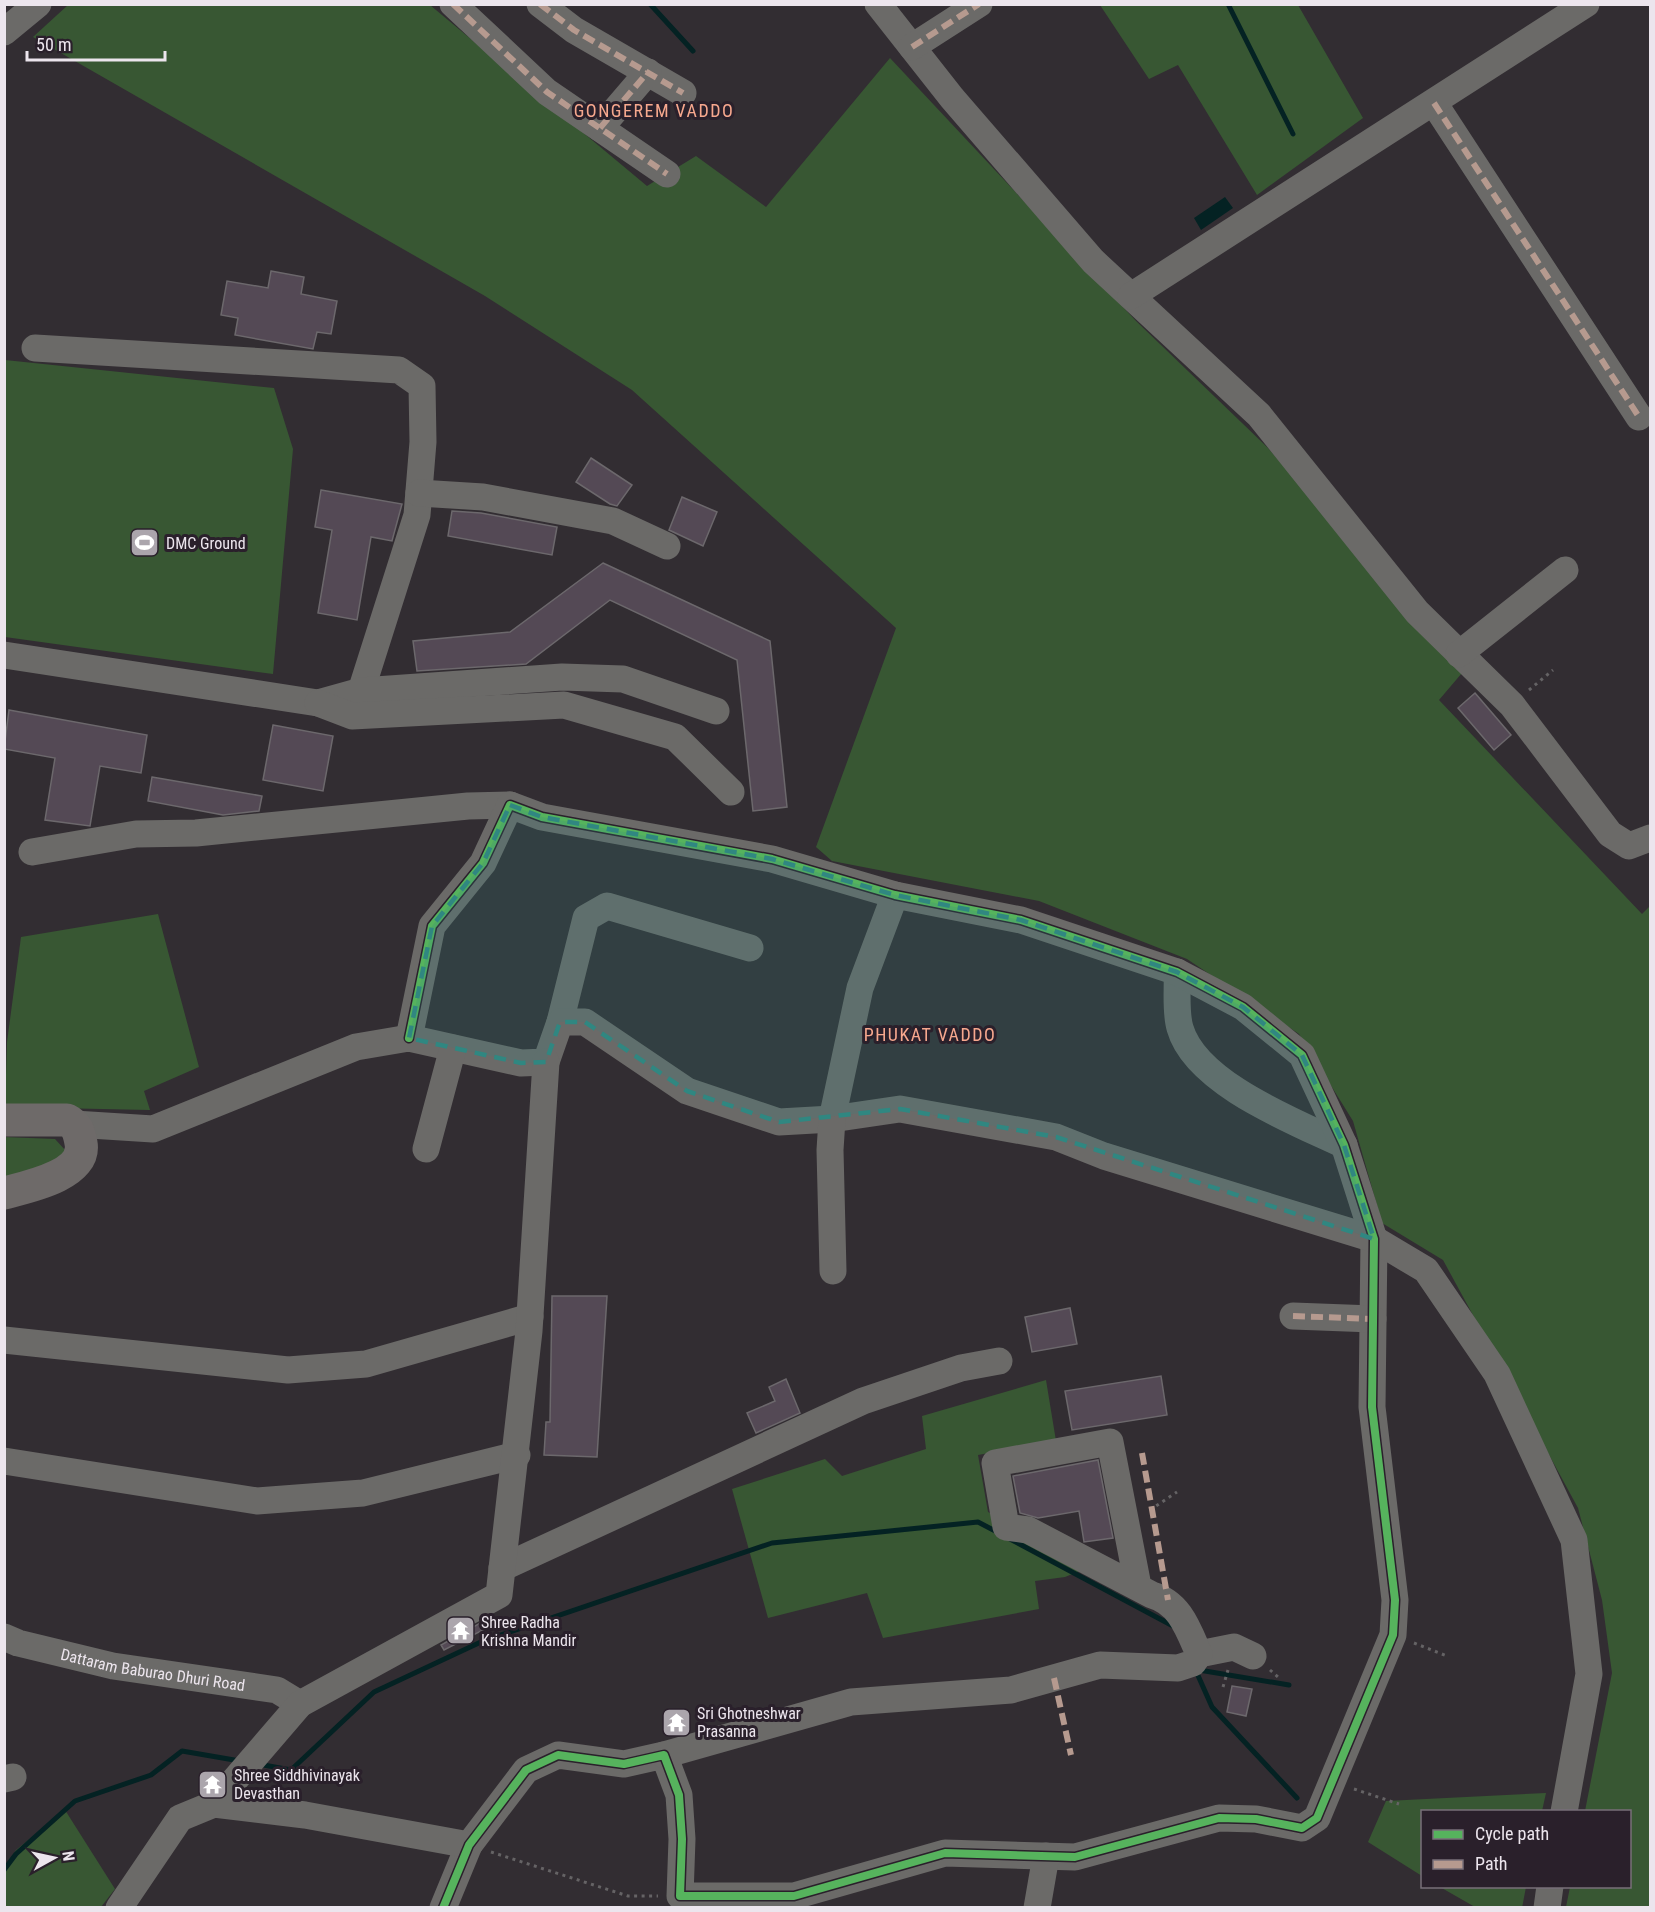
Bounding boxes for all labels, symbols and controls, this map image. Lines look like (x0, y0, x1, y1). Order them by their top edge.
scale bar (27, 24, 165, 62)
text: 50 m (36, 34, 71, 55)
district label: GONGEREM VADDO (574, 100, 734, 121)
sports icon: DMC Ground (129, 527, 161, 559)
place label: DMC Ground (166, 534, 246, 553)
district label: PHUKAT VADDO (864, 1024, 996, 1045)
place label: Shree Radha Krishna Mandir (481, 1613, 576, 1650)
temple icon: Shree Radha Krishna Mandir (444, 1615, 476, 1647)
street label: Dattaram Baburao Dhuri Road (59, 1645, 246, 1695)
place label: Sri Ghotneshwar Prasanna (697, 1704, 801, 1741)
temple icon: Sri Ghotneshwar Prasanna (660, 1706, 692, 1738)
place label: Shree Siddhivinayak Devasthan (234, 1766, 361, 1803)
temple icon: Shree Siddhivinayak Devasthan (197, 1768, 229, 1800)
legend (1421, 1810, 1631, 1888)
text: Cycle path (1475, 1823, 1549, 1844)
north arrow (24, 1828, 84, 1888)
text: N (58, 1850, 78, 1862)
text: Path (1475, 1853, 1508, 1874)

